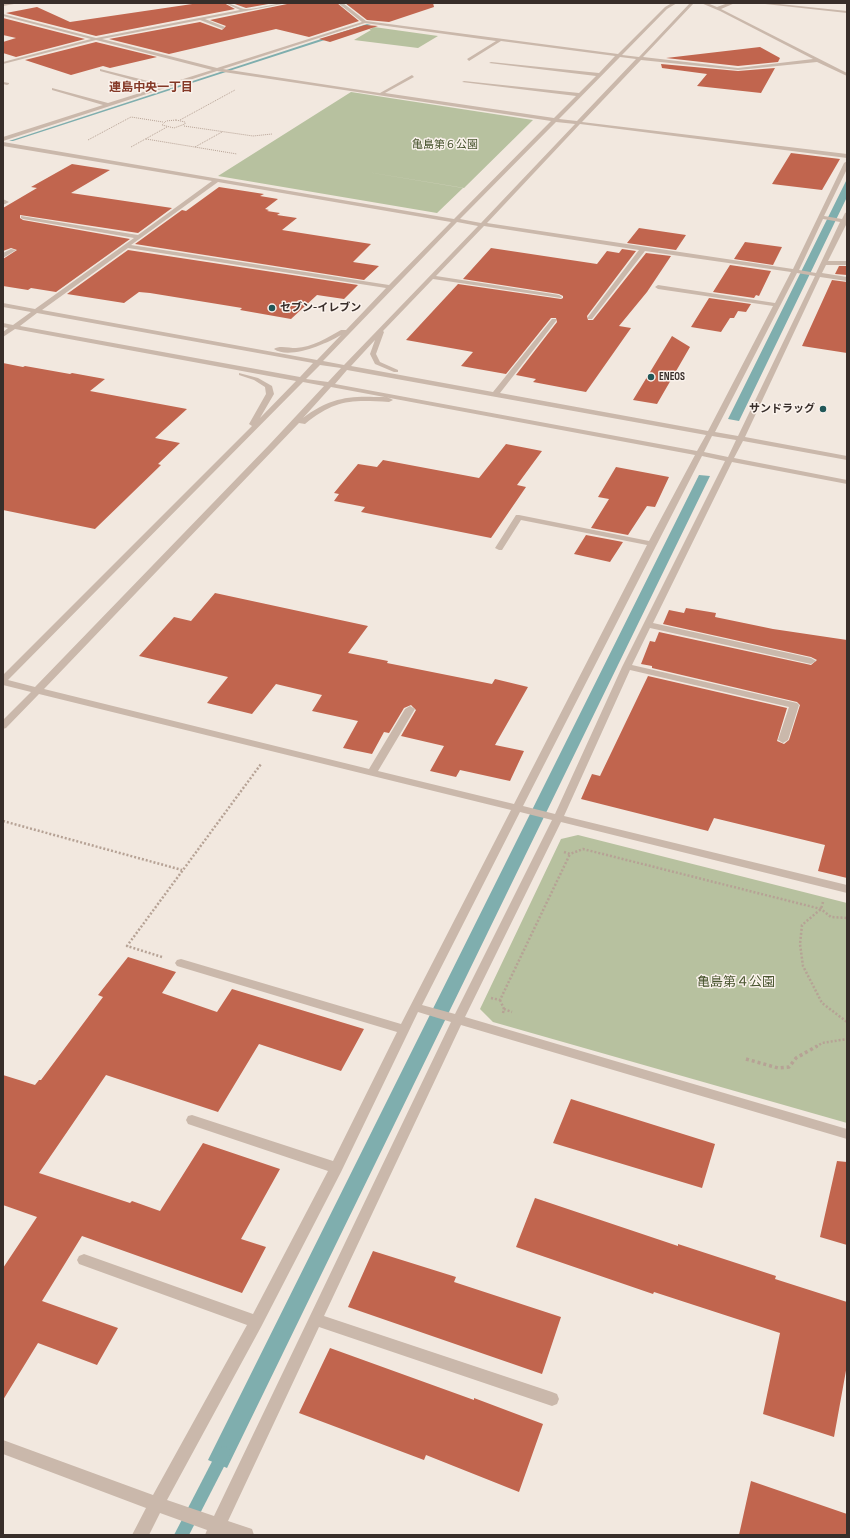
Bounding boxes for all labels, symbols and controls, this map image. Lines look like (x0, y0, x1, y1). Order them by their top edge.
district label: 連島中央一丁目 (109, 81, 193, 95)
park label: 亀島第６公園 (412, 138, 478, 152)
place label: セブン-イレブン (280, 301, 361, 315)
marker: セブン-イレブン (267, 303, 277, 313)
place label: ENEOS (659, 370, 685, 384)
marker: ENEOS (646, 372, 656, 382)
place label: サンドラッグ (749, 402, 815, 416)
marker: サンドラッグ (818, 404, 828, 414)
park label: 亀島第４公園 (697, 975, 775, 991)

